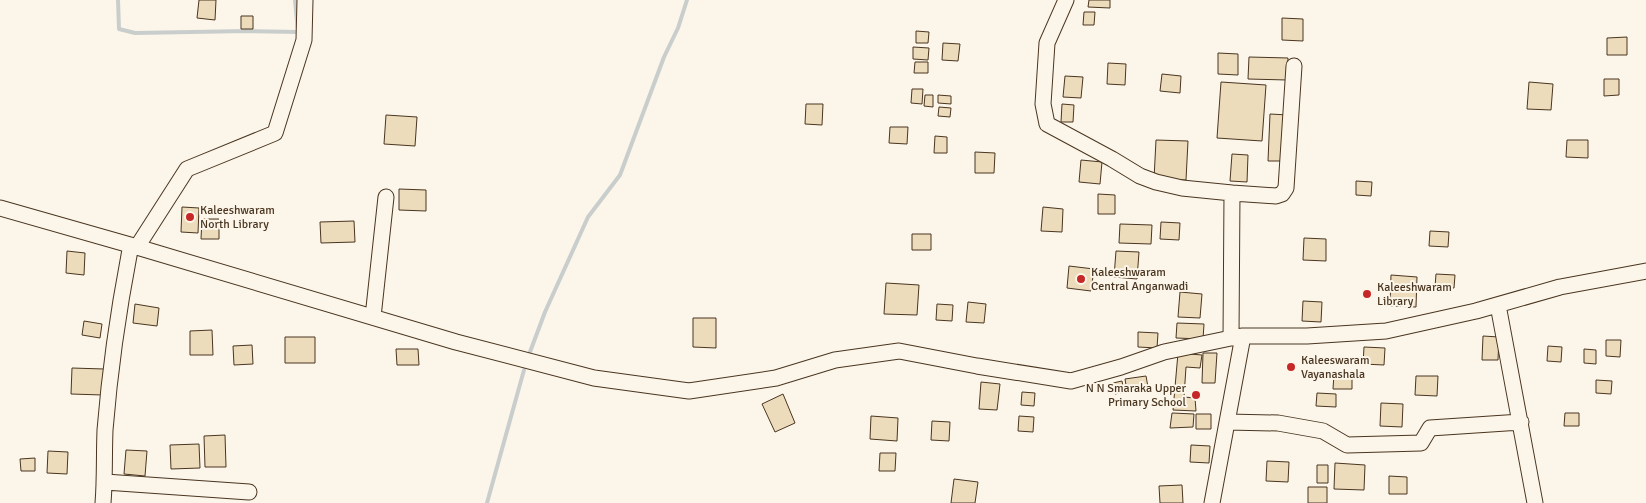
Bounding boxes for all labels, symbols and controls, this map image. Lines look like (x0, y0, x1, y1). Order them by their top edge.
place label: Kaleeshwaram North Library (200, 203, 275, 232)
marker: Kaleeshwaram North Library (184, 211, 196, 223)
place label: Kaleeshwaram Central Anganwadi (1091, 265, 1188, 294)
marker: Kaleeshwaram Central Anganwadi (1075, 273, 1087, 285)
place label: Kaleeshwaram Library (1377, 280, 1452, 309)
marker: Kaleeshwaram Library (1361, 288, 1373, 300)
place label: Kaleeswaram Vayanashala (1301, 353, 1370, 382)
marker: Kaleeswaram Vayanashala (1285, 361, 1297, 373)
place label: N N Smaraka Upper Primary School (1086, 381, 1187, 410)
marker: N N Smaraka Upper Primary School (1190, 389, 1202, 401)

